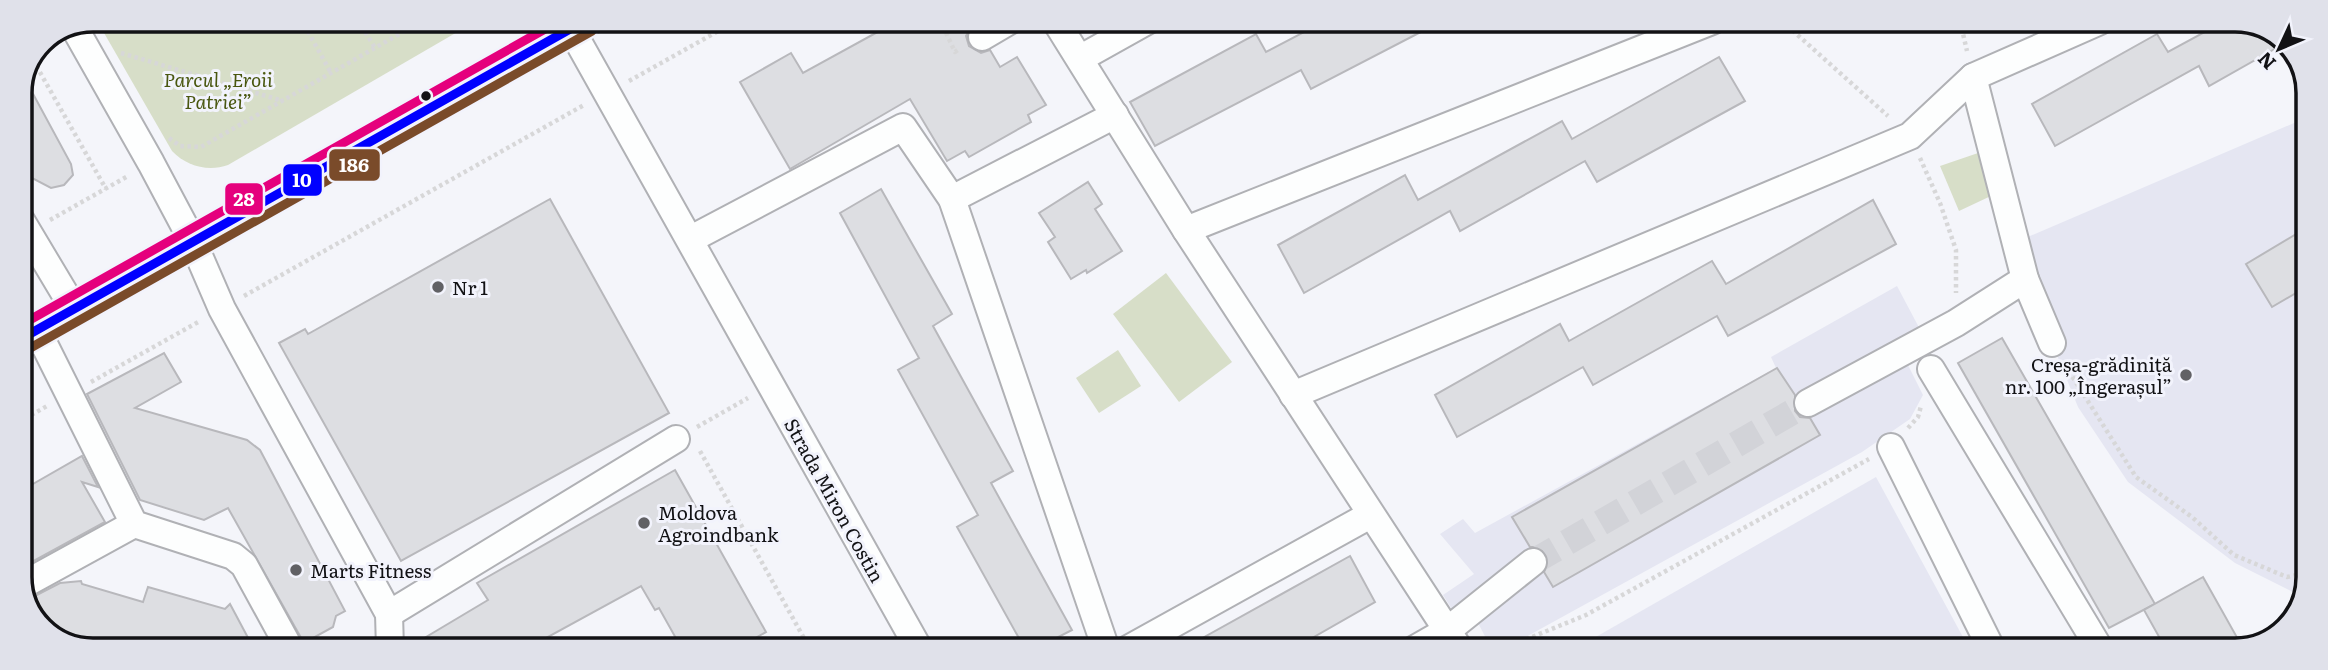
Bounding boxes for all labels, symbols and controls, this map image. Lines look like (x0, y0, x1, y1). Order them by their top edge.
north arrow (2244, 14, 2314, 84)
text: N (2250, 46, 2282, 77)
park label: Parcul „Eroii Patriei” (163, 65, 273, 115)
unlabelled marker (419, 89, 433, 103)
line badge: 186 (328, 148, 381, 182)
text: 186 (339, 150, 369, 178)
line badge: 10 (282, 163, 323, 197)
text: 10 (292, 165, 312, 193)
line badge: 28 (224, 182, 264, 216)
text: 28 (233, 184, 255, 212)
place label: Nr 1 (452, 273, 488, 301)
marker: Nr 1 (430, 279, 446, 295)
place label: Creșa-grădiniță nr. 100 „Îngerașul” (2005, 350, 2173, 400)
marker: Creșa-grădiniță nr. 100 „Îngerașul” (2178, 367, 2194, 383)
street label: Strada Miron Costin (778, 413, 892, 587)
place label: Moldova Agroindbank (658, 498, 779, 548)
marker: Moldova Agroindbank (636, 515, 652, 531)
place label: Marts Fitness (310, 556, 432, 584)
marker: Marts Fitness (288, 562, 304, 578)

